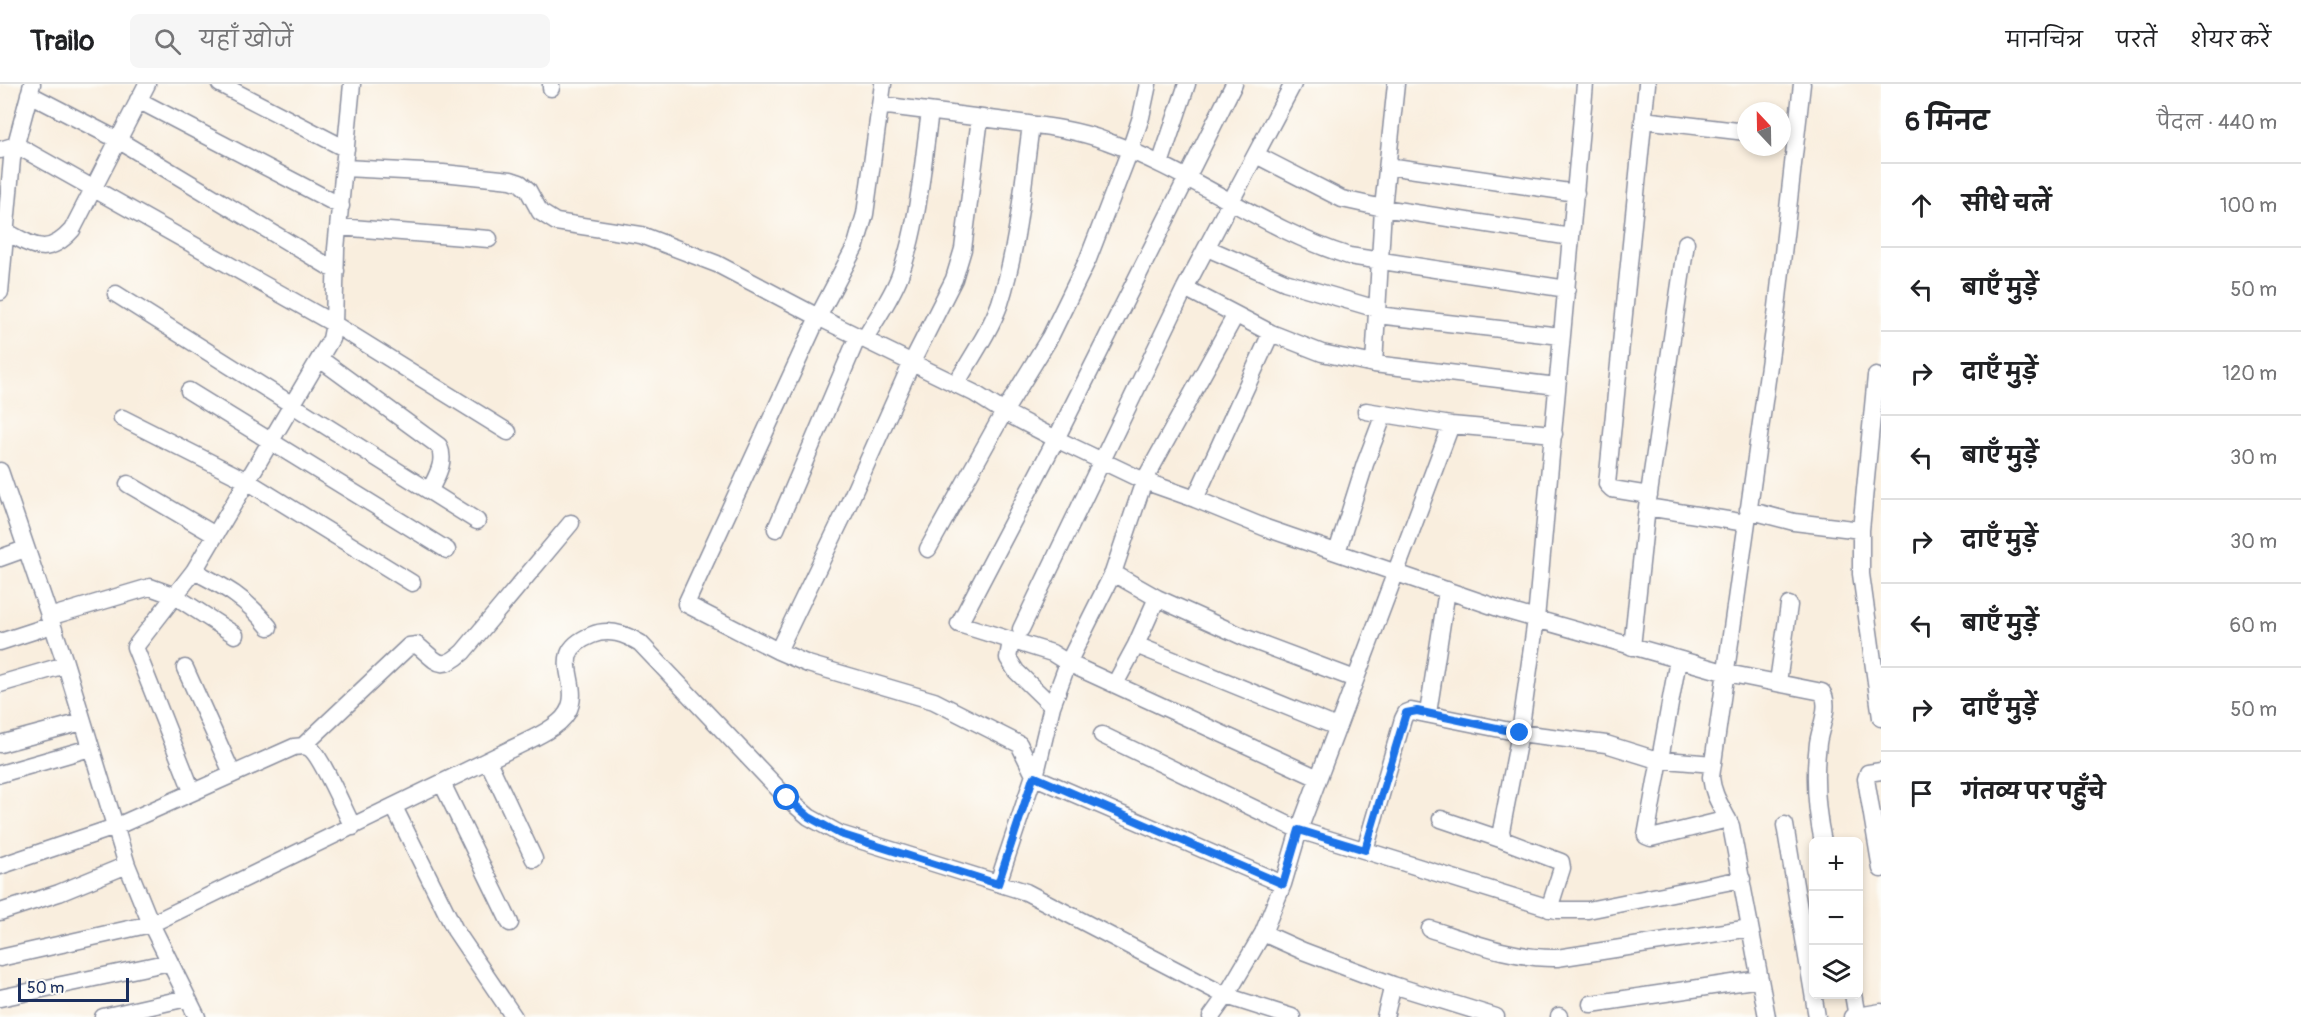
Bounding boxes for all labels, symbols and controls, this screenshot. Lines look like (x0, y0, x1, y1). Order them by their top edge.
search box (130, 14, 550, 68)
text: Trailo (30, 24, 94, 59)
icon: search (151, 25, 184, 58)
text: यहाँ खोजें (199, 26, 293, 54)
text: मानचित्र (2006, 27, 2083, 54)
text: परतें (2116, 27, 2157, 54)
text: शेयर करें (2190, 27, 2271, 54)
north arrow (1737, 102, 1791, 156)
text: 6 मिनट (1905, 106, 1989, 138)
text: पैदल · 440 m (2157, 110, 2277, 135)
icon: ahead (1905, 189, 1938, 222)
text: सीधे चलें (1962, 190, 2051, 218)
text: 100 m (2220, 193, 2277, 218)
icon: left (1905, 273, 1938, 306)
text: बाएँ मुड़ें (1962, 274, 2038, 302)
text: 50 m (2230, 277, 2277, 302)
icon: right (1905, 357, 1938, 390)
text: दाएँ मुड़ें (1962, 358, 2038, 386)
text: 120 m (2222, 361, 2277, 386)
icon: left (1905, 441, 1938, 474)
text: बाएँ मुड़ें (1962, 442, 2038, 470)
text: 30 m (2230, 445, 2277, 470)
icon: right (1905, 525, 1938, 558)
text: दाएँ मुड़ें (1962, 526, 2038, 554)
text: 30 m (2230, 529, 2277, 554)
icon: left (1905, 609, 1938, 642)
text: बाएँ मुड़ें (1962, 610, 2038, 638)
text: 60 m (2230, 613, 2277, 638)
icon: right (1905, 693, 1938, 726)
text: दाएँ मुड़ें (1962, 694, 2038, 722)
text: 50 m (2230, 697, 2277, 722)
route end (1506, 719, 1532, 745)
icon: arrive (1905, 777, 1938, 810)
text: गंतव्य पर पहुँचे (1962, 778, 2105, 806)
route start (773, 784, 799, 810)
map controls (1809, 837, 1863, 999)
button: + (1809, 837, 1863, 891)
button: − (1809, 891, 1863, 945)
button: layers (1809, 945, 1863, 999)
scale bar (18, 975, 129, 1002)
text: 50 m (27, 978, 64, 998)

